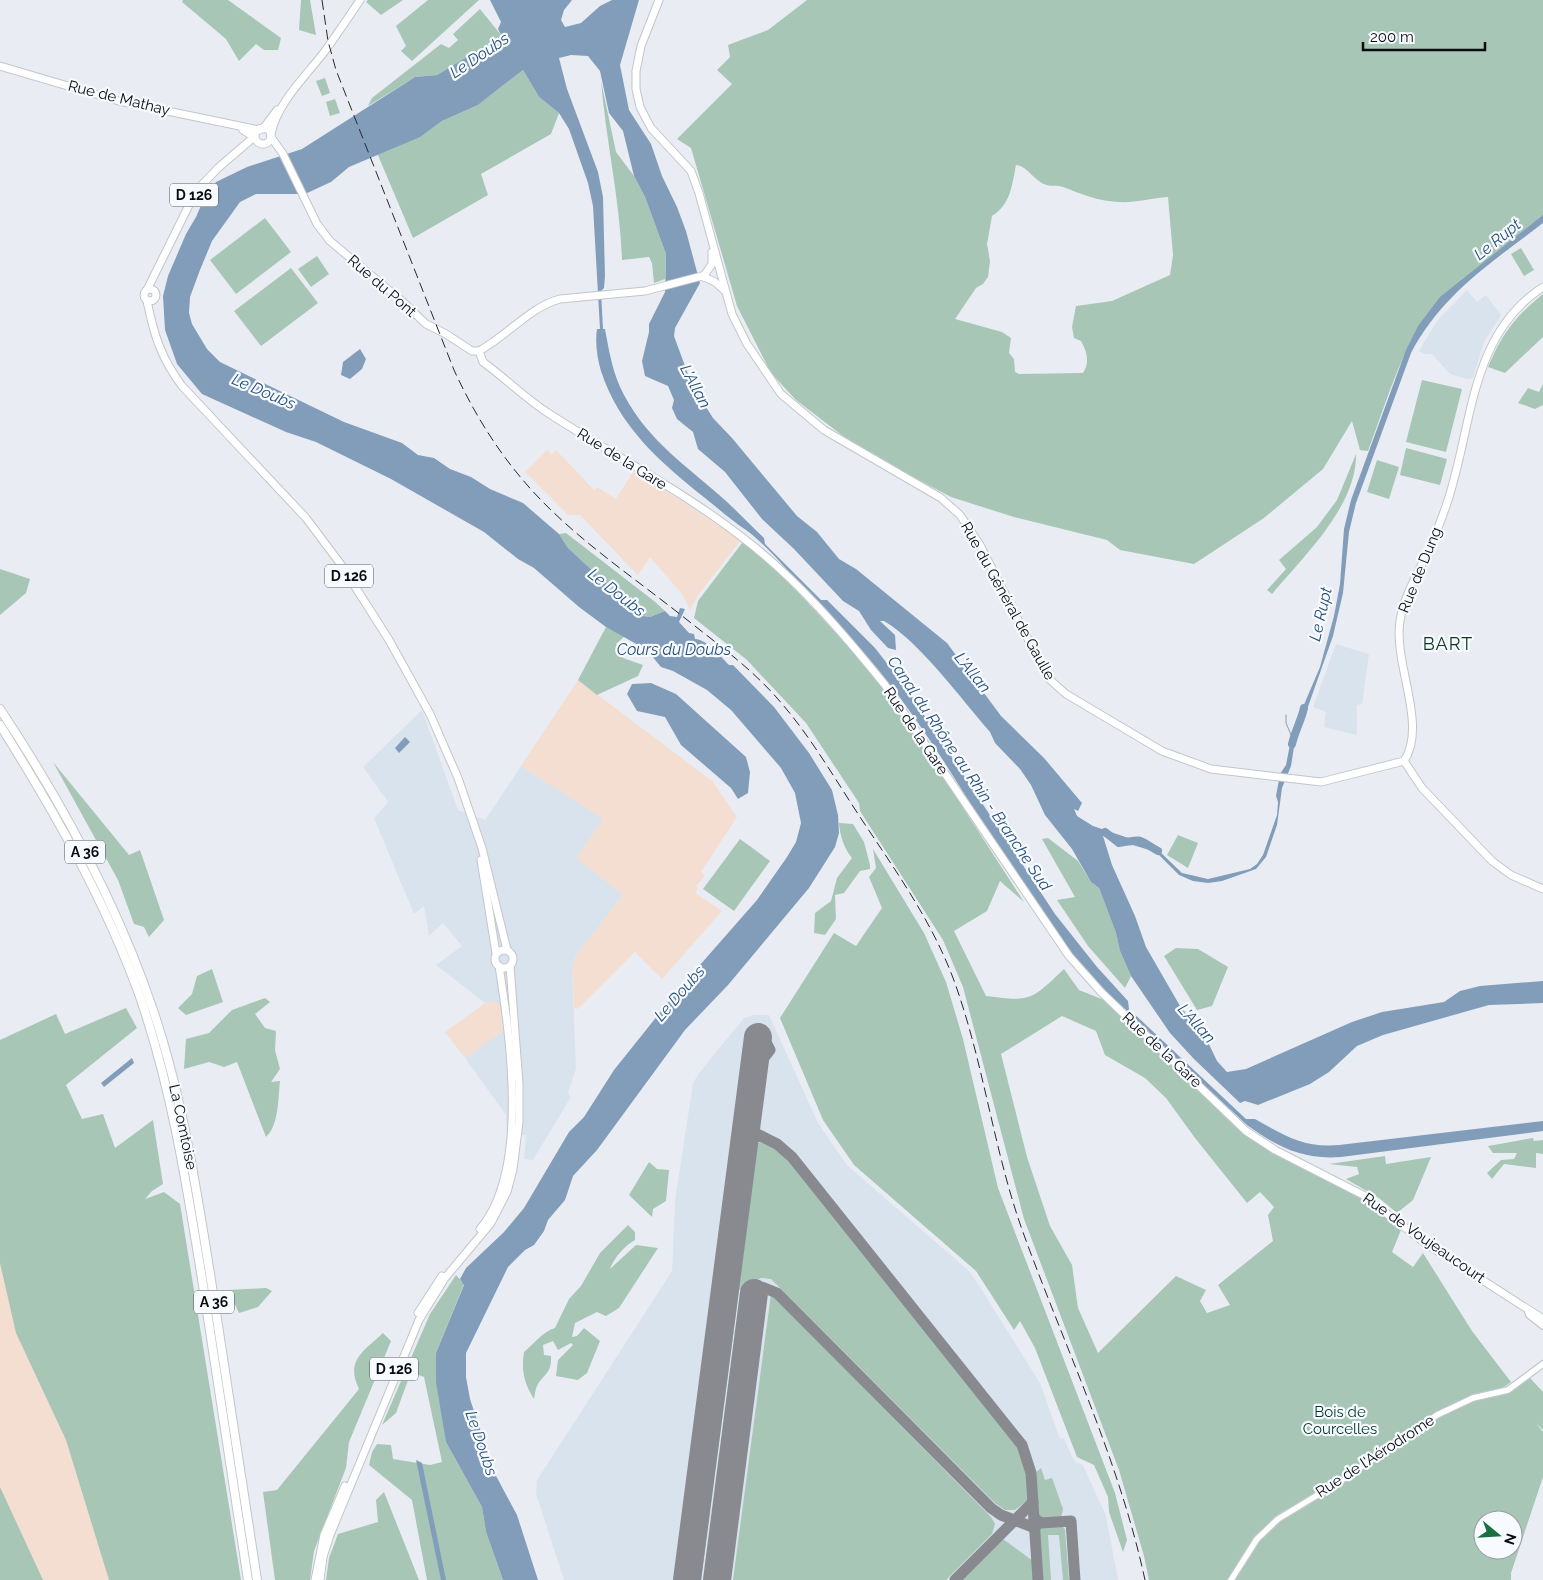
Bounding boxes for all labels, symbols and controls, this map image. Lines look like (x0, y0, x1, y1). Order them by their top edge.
scale bar (1363, 20, 1486, 52)
water label: Le Doubs (446, 28, 513, 82)
text: 200 m (1370, 28, 1414, 46)
street label: Rue de Mathay (66, 77, 172, 119)
road number: D 126 (170, 184, 218, 206)
water label: Le Rupt (1470, 214, 1525, 264)
street label: Rue du Pont (344, 251, 420, 321)
water label: L'Allan (676, 361, 715, 411)
water label: Le Doubs (229, 370, 299, 414)
street label: Rue de la Gare (574, 424, 670, 494)
street label: Rue du Général de Gaulle (957, 519, 1059, 683)
street label: Rue de Dung (1395, 525, 1445, 615)
road number: D 126 (325, 564, 373, 588)
water label: Le Doubs (584, 564, 649, 621)
water label: Le Rupt (1305, 585, 1336, 643)
district label: BART (1423, 633, 1473, 654)
water label: Cours du Doubs (617, 640, 732, 659)
water label: L'Allan (951, 648, 995, 696)
water label: Canal du Rhône au Rhin - Branche Sud (884, 652, 1056, 895)
street label: Rue de la Gare (880, 684, 952, 778)
road number: A 36 (65, 840, 105, 864)
water label: Le Doubs (650, 961, 709, 1025)
water label: L'Allan (1174, 1000, 1219, 1047)
street label: Rue de la Gare (1119, 1009, 1206, 1091)
street label: La Comtoise (165, 1083, 201, 1172)
street label: Rue de Voujeaucourt (1359, 1189, 1489, 1287)
road number: A 36 (194, 1290, 234, 1314)
road number: D 126 (370, 1358, 418, 1380)
park label: Bois de Courcelles (1303, 1403, 1377, 1438)
water label: Le Doubs (462, 1408, 502, 1479)
street label: Rue de l'Aérodrome (1312, 1411, 1438, 1501)
north arrow (1473, 1510, 1523, 1560)
text: N (1501, 1531, 1520, 1547)

